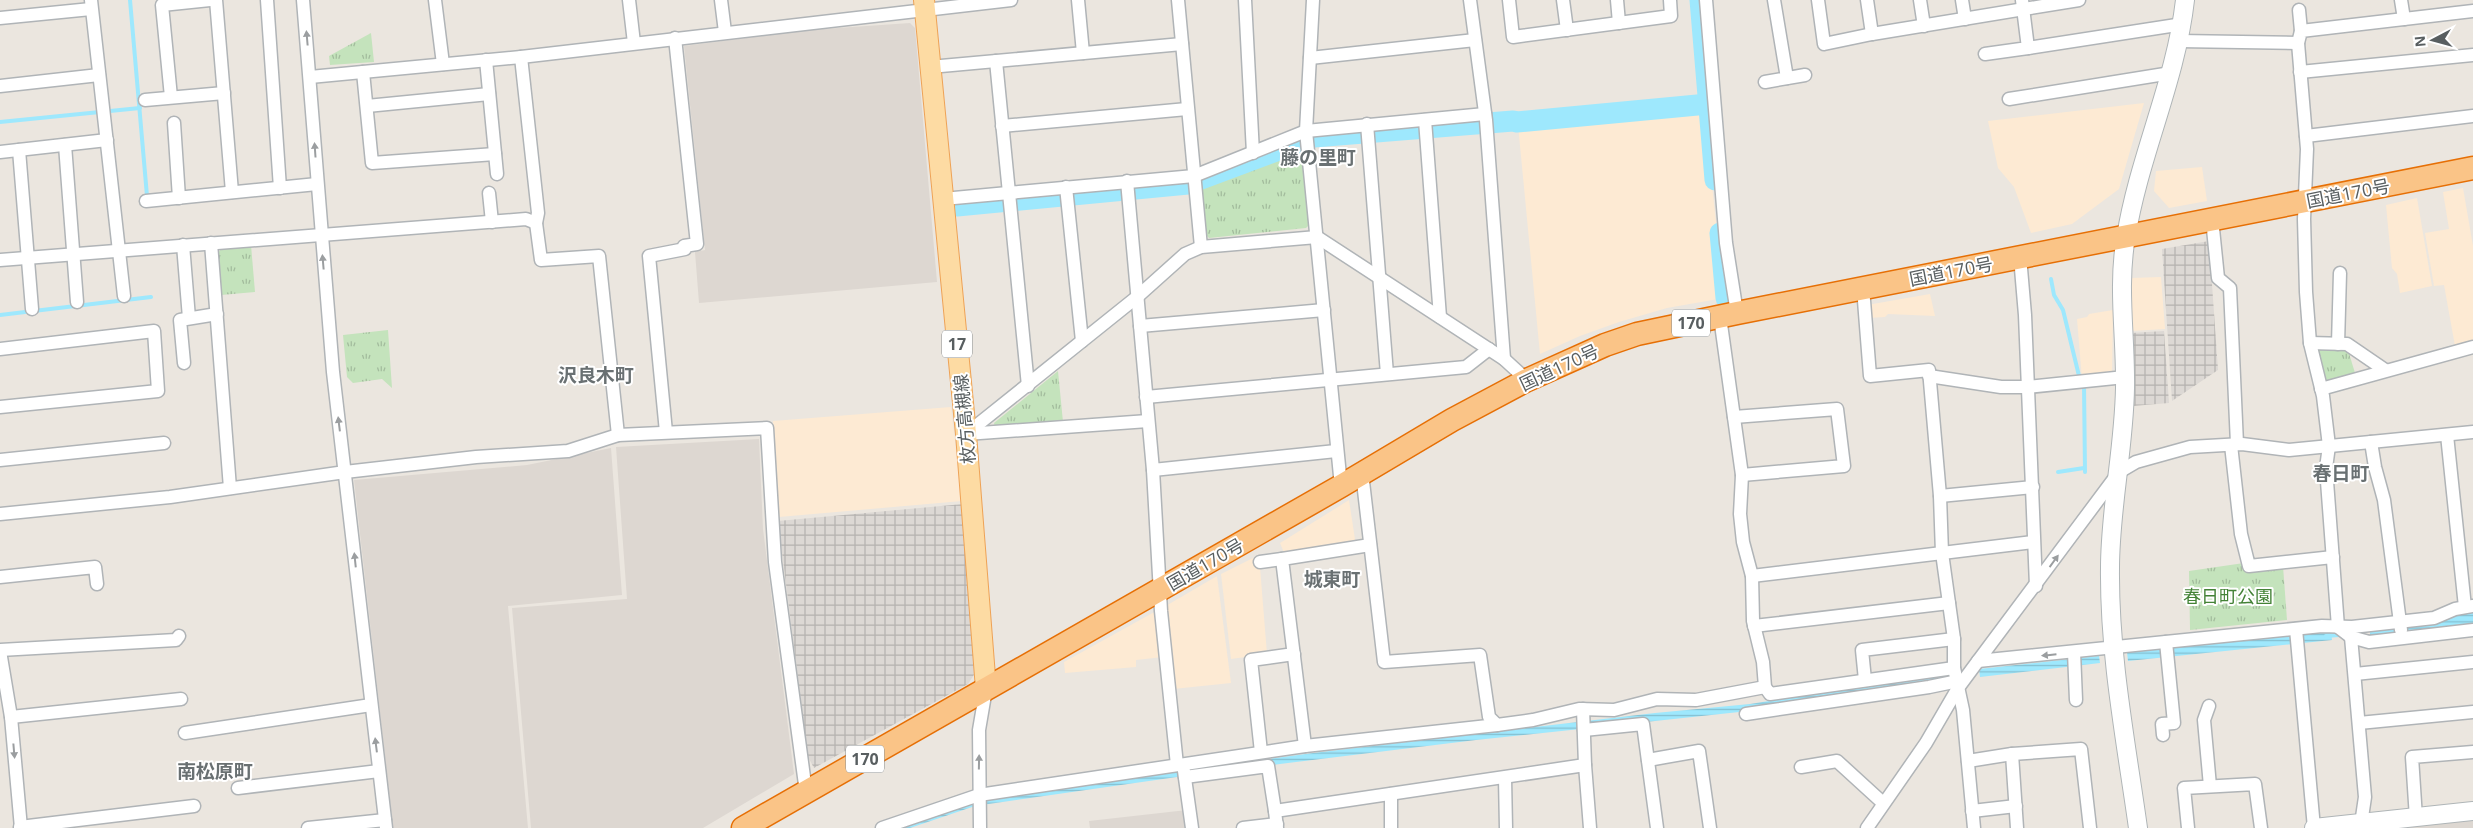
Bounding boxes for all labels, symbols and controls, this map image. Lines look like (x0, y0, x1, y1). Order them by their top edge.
north arrow (2408, 15, 2458, 65)
one-way arrow (302, 30, 310, 46)
text: N (2410, 35, 2430, 48)
one-way arrow (311, 142, 319, 158)
district label: 藤の里町 (1280, 144, 1356, 170)
street label: 国道170号 (2304, 173, 2392, 213)
street label: 国道170号 (1907, 251, 1995, 291)
one-way arrow (319, 254, 327, 270)
road number: 170 (1672, 309, 1710, 336)
road number: 17 (942, 330, 972, 358)
street label: 国道170号 (1515, 338, 1603, 396)
district label: 沢良木町 (558, 362, 634, 388)
street label: 枚方高槻線 (948, 373, 980, 465)
one-way arrow (335, 415, 343, 431)
district label: 春日町 (2312, 460, 2370, 486)
street label: 国道170号 (1162, 532, 1248, 596)
one-way arrow (351, 552, 359, 568)
one-way arrow (2049, 554, 2059, 568)
district label: 城東町 (1303, 566, 1361, 592)
park label: 春日町公園 (2183, 584, 2273, 608)
one-way arrow (2041, 651, 2057, 659)
one-way arrow (372, 737, 380, 753)
one-way arrow (10, 743, 18, 759)
road number: 170 (846, 746, 884, 772)
one-way arrow (975, 754, 983, 770)
district label: 南松原町 (177, 758, 253, 784)

